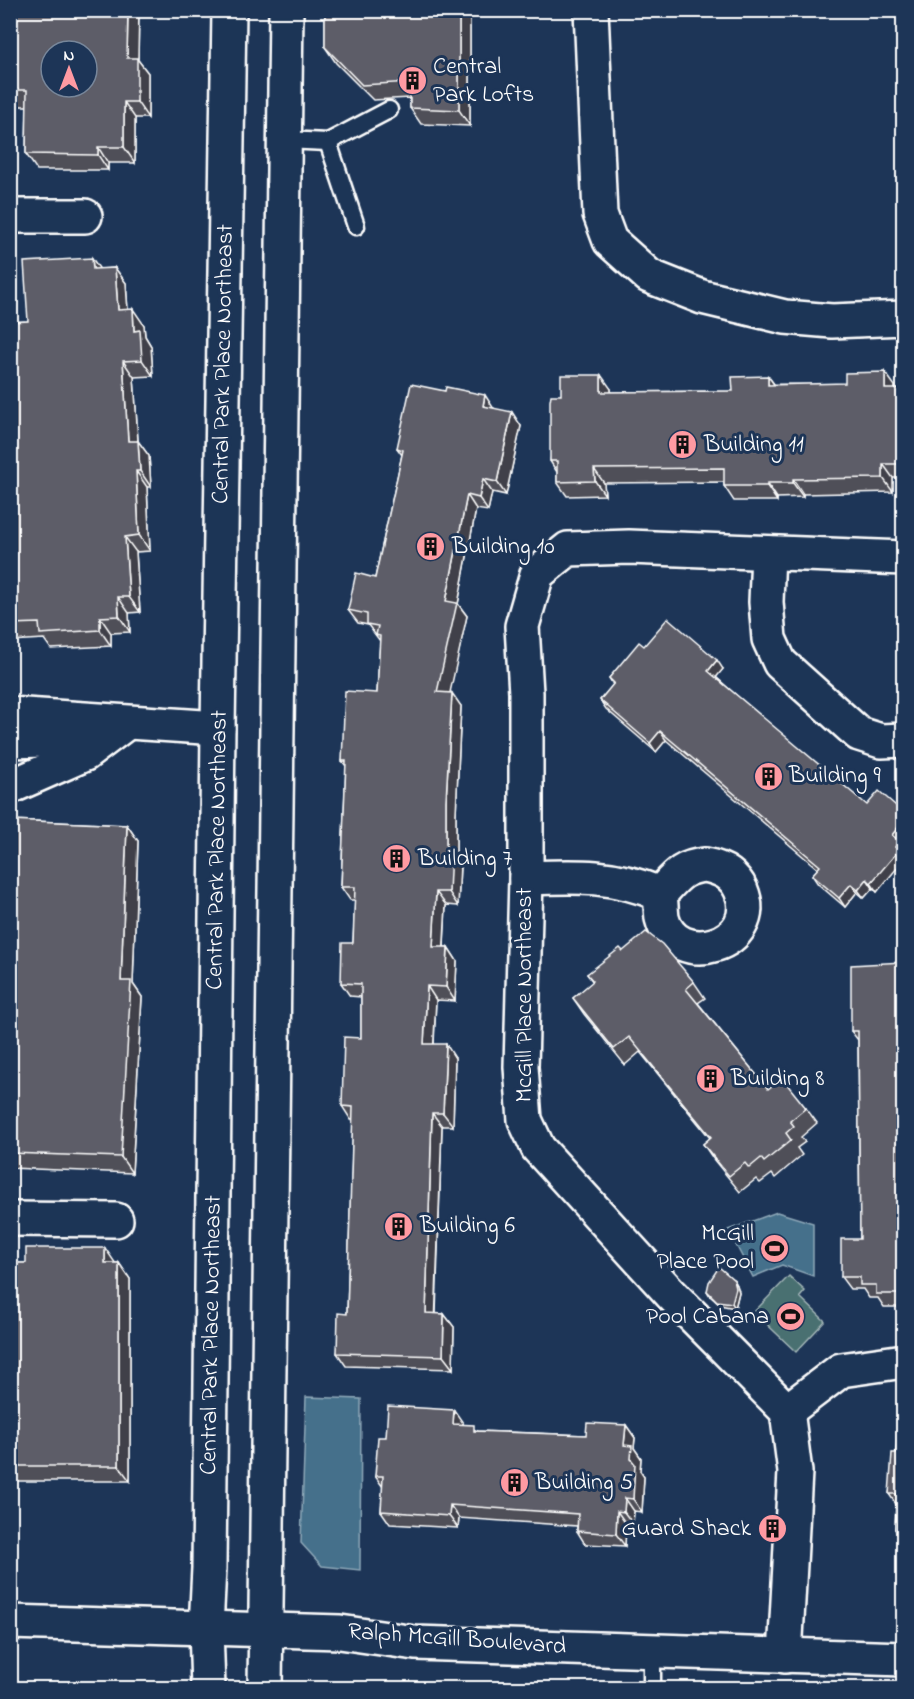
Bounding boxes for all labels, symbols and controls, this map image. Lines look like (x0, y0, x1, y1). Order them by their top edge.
north arrow (39, 39, 99, 99)
text: N (64, 44, 75, 68)
place label: Central Park Lofts (433, 50, 534, 113)
building icon: Central Park Lofts (396, 65, 428, 97)
street label: Central Park Place Northeast (204, 224, 244, 504)
place label: Building 11 (703, 428, 804, 463)
building icon: Building 11 (667, 429, 699, 461)
place label: Building 10 (451, 530, 555, 565)
building icon: Building 10 (415, 531, 447, 563)
street label: Central Park Place Northeast (198, 710, 238, 990)
place label: Building 9 (788, 759, 882, 794)
building icon: Building 9 (752, 760, 784, 792)
place label: Building 7 (417, 842, 513, 877)
building icon: Building 7 (381, 843, 413, 875)
street label: McGill Place Northeast (508, 887, 543, 1103)
place label: Building 8 (730, 1062, 825, 1097)
building icon: Building 8 (694, 1063, 726, 1095)
street label: Central Park Place Northeast (192, 1195, 232, 1475)
place label: Building 6 (419, 1209, 516, 1244)
building icon: Building 6 (383, 1210, 415, 1242)
place label: McGill Place Pool (656, 1217, 754, 1280)
sports icon: McGill Place Pool (759, 1232, 791, 1264)
place label: Pool Cabana (646, 1300, 769, 1335)
sports icon: Pool Cabana (774, 1301, 806, 1333)
place label: Building 5 (534, 1466, 634, 1501)
building icon: Building 5 (498, 1467, 530, 1499)
place label: Guard Shack (621, 1512, 751, 1547)
building icon: Guard Shack (756, 1513, 788, 1545)
street label: Ralph McGill Boulevard (347, 1615, 568, 1665)

